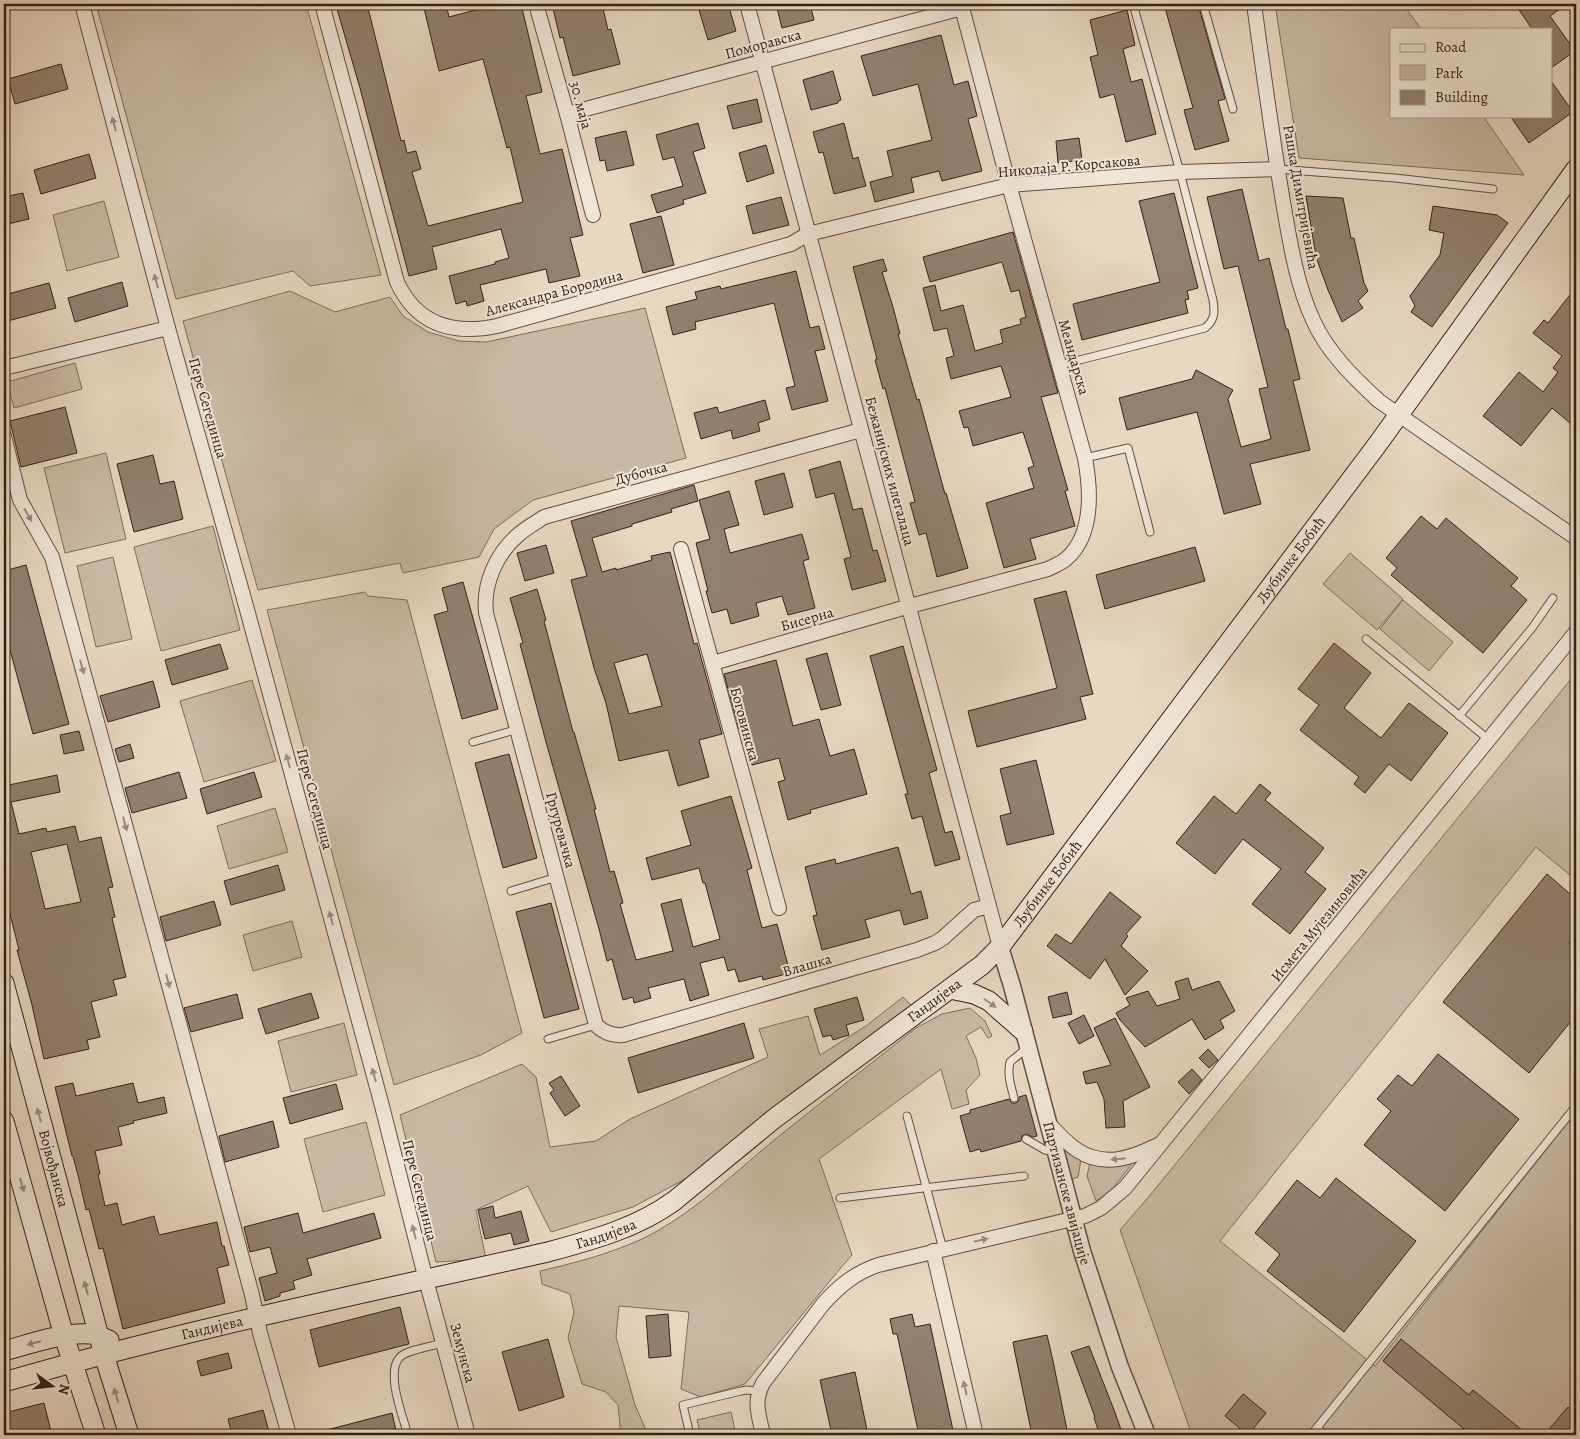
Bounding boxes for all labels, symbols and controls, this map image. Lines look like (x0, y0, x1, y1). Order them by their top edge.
street label: Поморавска (723, 24, 804, 64)
legend (1390, 28, 1552, 118)
text: Road (1435, 37, 1467, 57)
text: Park (1435, 63, 1464, 83)
street label: 30. маја (565, 79, 597, 131)
text: Building (1435, 87, 1488, 107)
one-way arrow (110, 116, 118, 131)
street label: Рашка Димитријевића (1278, 123, 1324, 271)
street label: Николаја Р. Корсакова (997, 150, 1141, 182)
street label: Александра Бородина (482, 265, 625, 321)
one-way arrow (152, 273, 160, 288)
street label: Меандарска (1054, 317, 1094, 397)
street label: Пере Сегединца (184, 355, 232, 461)
street label: Бежанијских илегалаца (860, 394, 920, 548)
street label: Дубочка (613, 456, 669, 490)
one-way arrow (24, 508, 32, 523)
street label: Љубинке Бобић (1252, 512, 1330, 607)
street label: Бисерна (778, 602, 836, 636)
one-way arrow (78, 660, 86, 675)
street label: Боговинска (726, 685, 765, 763)
street label: Пере Сегединца (292, 746, 338, 852)
one-way arrow (284, 754, 292, 769)
street label: Гргуревачка (541, 790, 581, 870)
one-way arrow (121, 817, 129, 832)
street label: Љубинке Бобић (1008, 836, 1087, 931)
street label: Исмета Мујезиновића (1266, 862, 1372, 986)
one-way arrow (327, 911, 335, 926)
street label: Влашка (780, 948, 834, 982)
street label: Гандијева (903, 973, 966, 1027)
one-way arrow (164, 974, 172, 989)
one-way arrow (983, 998, 997, 1008)
one-way arrow (370, 1067, 378, 1083)
one-way arrow (35, 1107, 43, 1122)
street label: Партизанске авијације (1038, 1119, 1096, 1268)
street label: Војвођанска (34, 1127, 74, 1209)
street label: Пере Сегединца (398, 1137, 442, 1243)
one-way arrow (1109, 1155, 1125, 1163)
one-way arrow (18, 1177, 26, 1192)
street label: Гандијева (573, 1214, 639, 1254)
one-way arrow (410, 1225, 418, 1240)
one-way arrow (973, 1236, 988, 1244)
one-way arrow (81, 1281, 89, 1296)
street label: Гандијева (179, 1311, 245, 1345)
street label: Земунска (445, 1321, 481, 1385)
one-way arrow (26, 1339, 41, 1347)
north arrow (28, 1362, 78, 1412)
one-way arrow (961, 1380, 969, 1395)
text: N (54, 1382, 75, 1397)
one-way arrow (111, 1387, 119, 1402)

